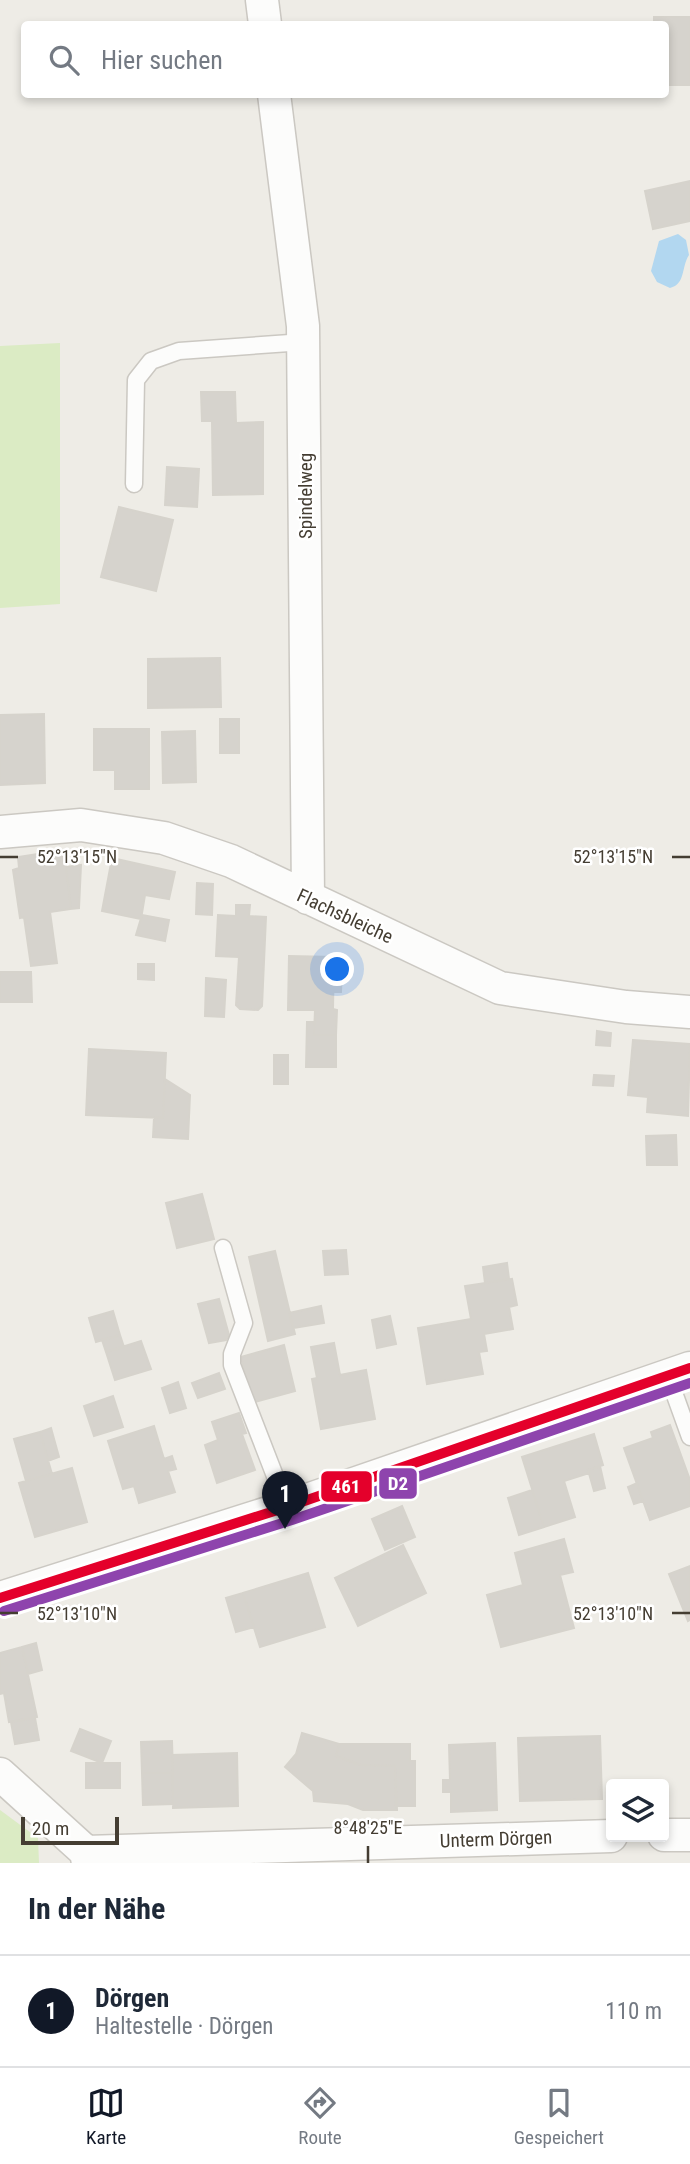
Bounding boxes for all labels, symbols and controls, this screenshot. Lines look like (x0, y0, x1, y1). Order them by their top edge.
search box (21, 21, 669, 98)
icon: search (45, 41, 83, 79)
text: Hier suchen (101, 45, 223, 75)
street label: Spindelweg (294, 453, 317, 539)
text: 52°13'15"N (37, 846, 117, 867)
text: 52°13'15"N (573, 846, 653, 867)
street label: Flachsbleiche (293, 884, 397, 948)
your location (320, 952, 354, 986)
line badge: D2 (378, 1467, 418, 1500)
line badge: 461 (320, 1470, 373, 1503)
pin: 1 (262, 1471, 308, 1529)
text: D2 (388, 1472, 408, 1495)
text: 461 (332, 1475, 360, 1498)
text: 52°13'10"N (37, 1603, 117, 1624)
text: 52°13'10"N (573, 1603, 653, 1624)
map controls (606, 1779, 669, 1842)
button: layers (606, 1779, 669, 1842)
scale bar (21, 1814, 119, 1846)
text: 20 m (32, 1817, 69, 1840)
text: 8°48'25"E (333, 1817, 403, 1838)
street label: Unterm Dörgen (439, 1826, 553, 1852)
text: In der Nähe (28, 1891, 165, 1926)
text: Dörgen (95, 1983, 169, 2013)
text: 1 (45, 1998, 57, 2025)
text: 110 m (605, 1998, 662, 2025)
text: Haltestelle · Dörgen (95, 2013, 273, 2040)
tab: Karte (86, 2084, 126, 2149)
tab: Route (298, 2084, 342, 2149)
tab: Gespeichert (514, 2084, 604, 2149)

